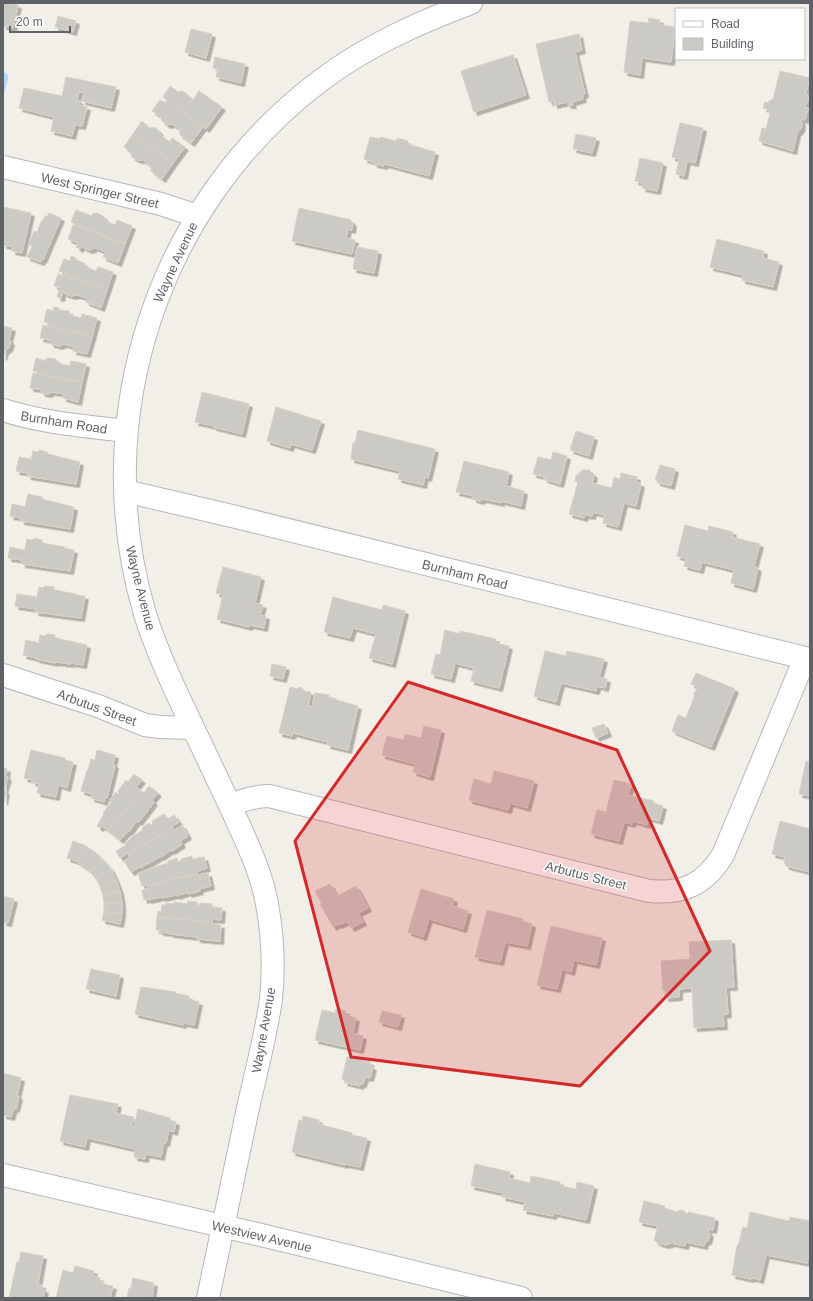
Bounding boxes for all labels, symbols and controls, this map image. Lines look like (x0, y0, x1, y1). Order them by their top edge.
scale bar (10, 8, 70, 34)
legend (675, 8, 805, 60)
text: 20 m (16, 15, 43, 29)
text: Road (711, 17, 740, 31)
text: Building (711, 37, 754, 51)
street label: West Springer Street (40, 170, 161, 211)
street label: Wayne Avenue (150, 220, 201, 305)
street label: Burnham Road (20, 408, 108, 437)
street label: Wayne Avenue (123, 544, 158, 632)
street label: Burnham Road (421, 557, 509, 592)
street label: Arbutus Street (55, 686, 139, 729)
street label: Arbutus Street (544, 858, 628, 893)
street label: Wayne Avenue (249, 986, 278, 1074)
street label: Westview Avenue (210, 1218, 313, 1255)

